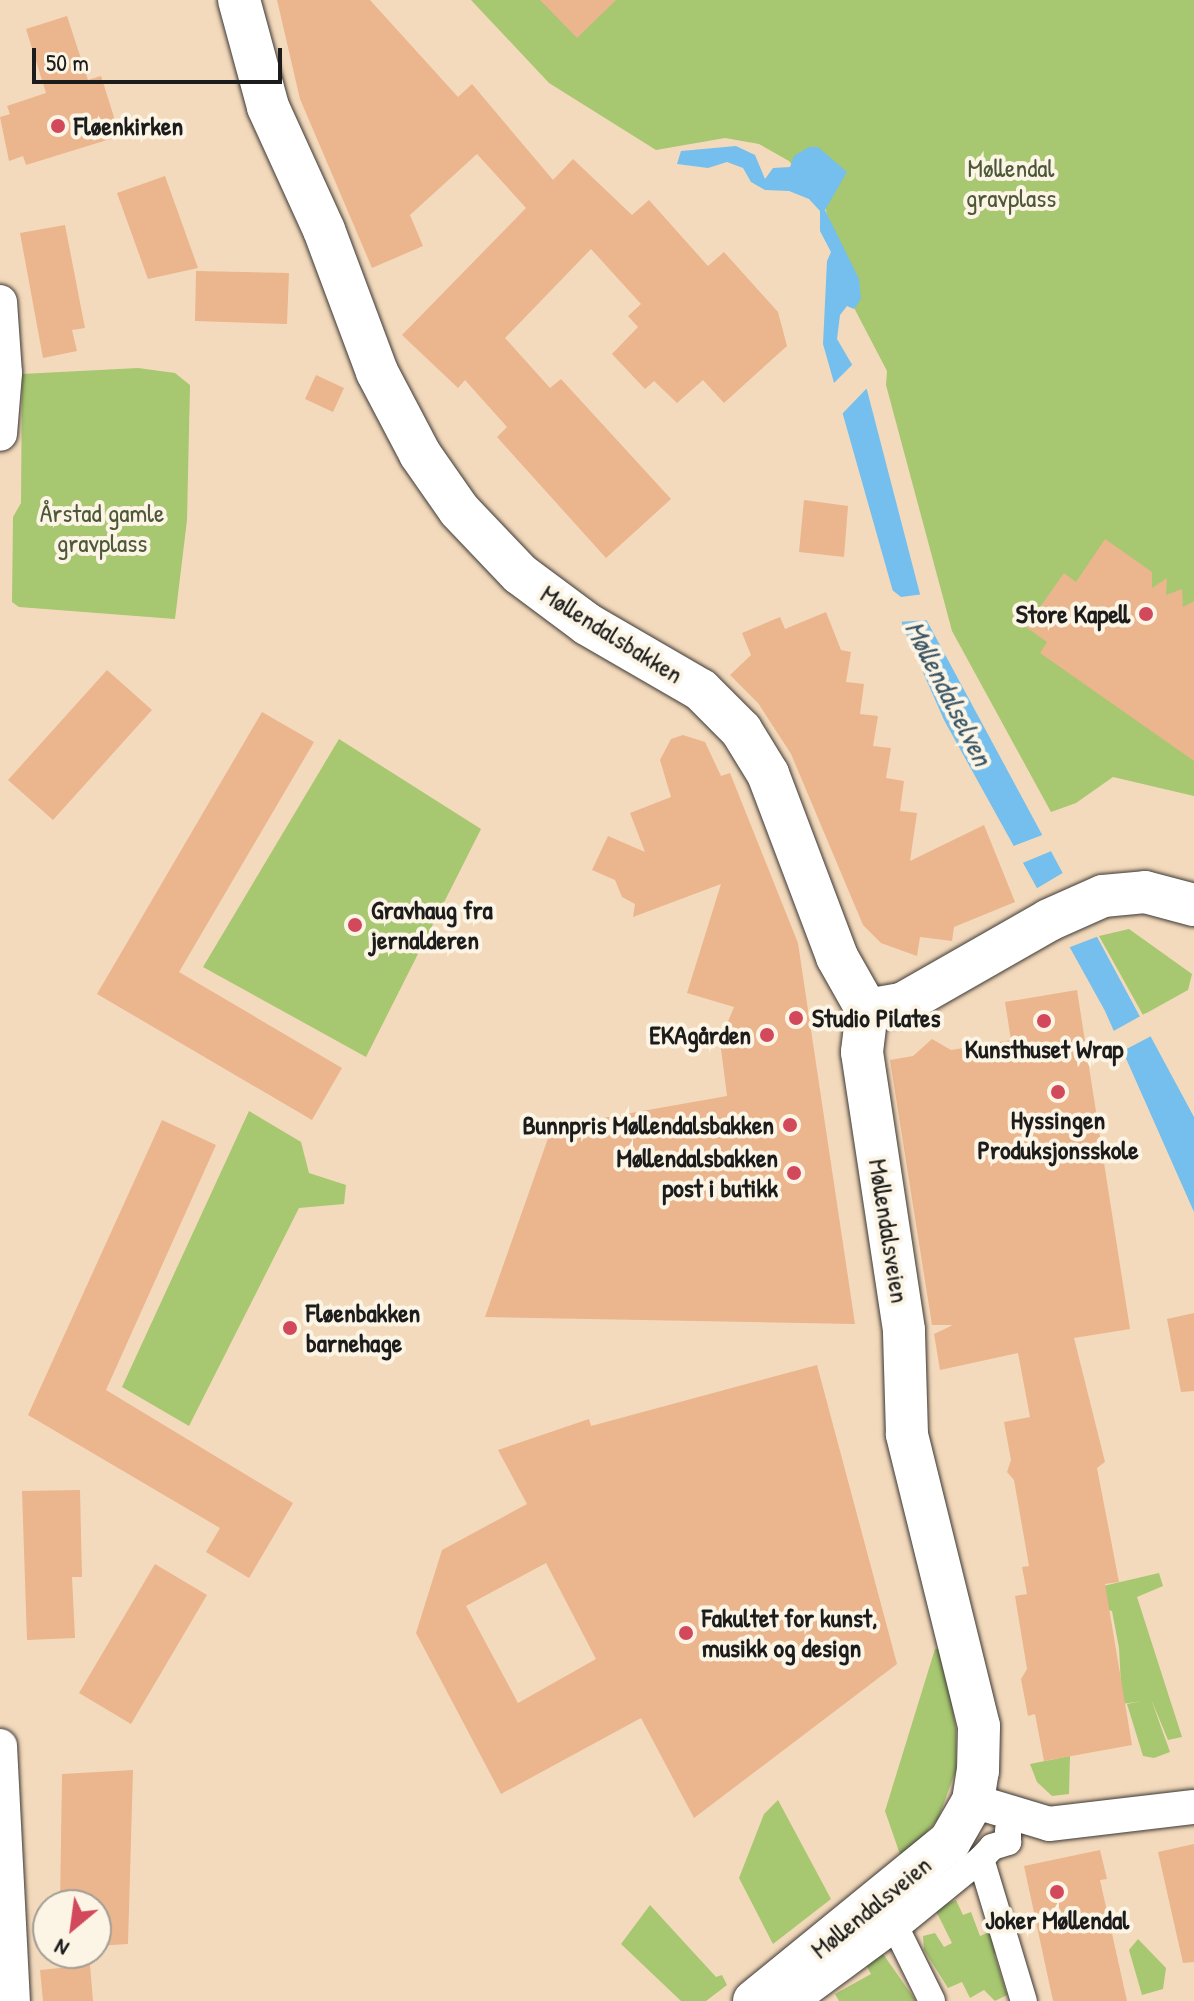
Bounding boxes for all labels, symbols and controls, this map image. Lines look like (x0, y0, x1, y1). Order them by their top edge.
scale bar (36, 32, 286, 82)
text: 50 m (46, 46, 89, 78)
place label: Fløenkirken (74, 110, 183, 142)
marker: Fløenkirken (49, 117, 67, 135)
park label: Møllendal gravplass (966, 152, 1056, 214)
park label: Årstad gamle gravplass (40, 497, 164, 558)
street label: Møllendalsbakken (535, 578, 689, 690)
place label: Store Kapell (1016, 598, 1130, 630)
marker: Store Kapell (1137, 605, 1155, 623)
water label: Møllendalselven (898, 615, 1000, 771)
place label: Gravhaug fra jernalderen (371, 894, 493, 956)
marker: Gravhaug fra jernalderen (346, 916, 364, 934)
place label: Studio Pilates (812, 1002, 940, 1034)
marker: Studio Pilates (787, 1009, 805, 1027)
marker: Kunsthuset Wrap (1035, 1012, 1053, 1030)
place label: EKAgården (649, 1019, 751, 1051)
marker: EKAgården (758, 1026, 776, 1044)
place label: Kunsthuset Wrap (965, 1033, 1123, 1065)
marker: Hyssingen Produksjonsskole (1049, 1083, 1067, 1101)
place label: Hyssingen Produksjonsskole (977, 1104, 1139, 1166)
place label: Bunnpris Møllendalsbakken (522, 1109, 774, 1141)
marker: Bunnpris Møllendalsbakken (781, 1116, 799, 1134)
place label: Møllendalsbakken post i butikk (616, 1142, 778, 1204)
street label: Møllendalsveien (862, 1157, 916, 1305)
marker: Møllendalsbakken post i butikk (785, 1164, 803, 1182)
place label: Fløenbakken barnehage (306, 1297, 420, 1358)
marker: Fløenbakken barnehage (281, 1319, 299, 1337)
place label: Fakultet for kunst, musikk og design (702, 1602, 877, 1664)
marker: Fakultet for kunst, musikk og design (677, 1624, 695, 1642)
street label: Møllendalsveien (805, 1849, 937, 1965)
marker: Joker Møllendal (1048, 1883, 1066, 1901)
north arrow (32, 1889, 112, 1969)
place label: Joker Møllendal (985, 1904, 1129, 1936)
text: N (49, 1932, 74, 1964)

